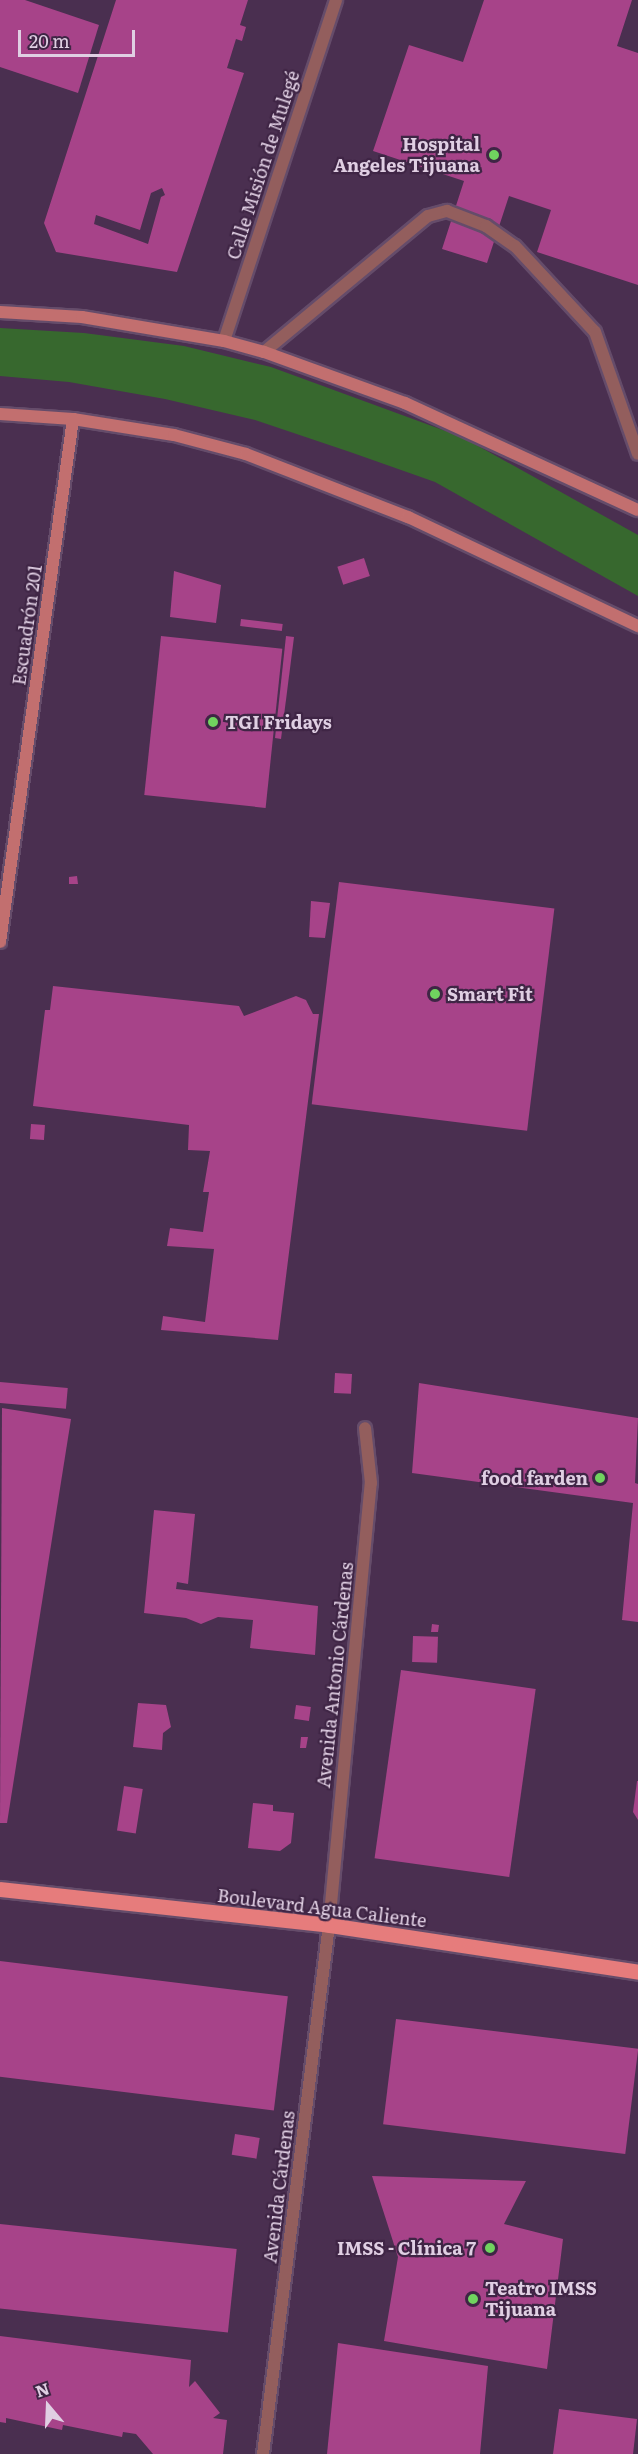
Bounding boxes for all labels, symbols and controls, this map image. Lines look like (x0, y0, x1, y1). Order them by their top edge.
scale bar (21, 18, 138, 56)
text: 20 m (29, 27, 70, 54)
street label: Calle Misión de Mulegé (222, 68, 304, 262)
place label: Hospital Angeles Tijuana (333, 134, 480, 176)
marker: Hospital Angeles Tijuana (485, 146, 503, 164)
street label: Escuadrón 201 (8, 563, 46, 687)
place label: TGI Fridays (225, 711, 332, 733)
marker: TGI Fridays (206, 715, 220, 729)
place label: Smart Fit (447, 983, 533, 1005)
marker: Smart Fit (428, 987, 442, 1001)
place label: food farden (481, 1467, 588, 1489)
marker: food farden (593, 1471, 607, 1485)
street label: Avenida Antonio Cárdenas (312, 1561, 358, 1789)
street label: Boulevard Agua Caliente (216, 1884, 428, 1932)
street label: Avenida Cárdenas (259, 2110, 299, 2264)
place label: IMSS - Clínica 7 (337, 2237, 476, 2259)
marker: IMSS - Clínica 7 (481, 2239, 499, 2257)
place label: Teatro IMSS Tijuana (485, 2278, 597, 2320)
marker: Teatro IMSS Tijuana (466, 2292, 480, 2306)
text: N (32, 2375, 52, 2403)
north arrow (18, 2376, 78, 2436)

